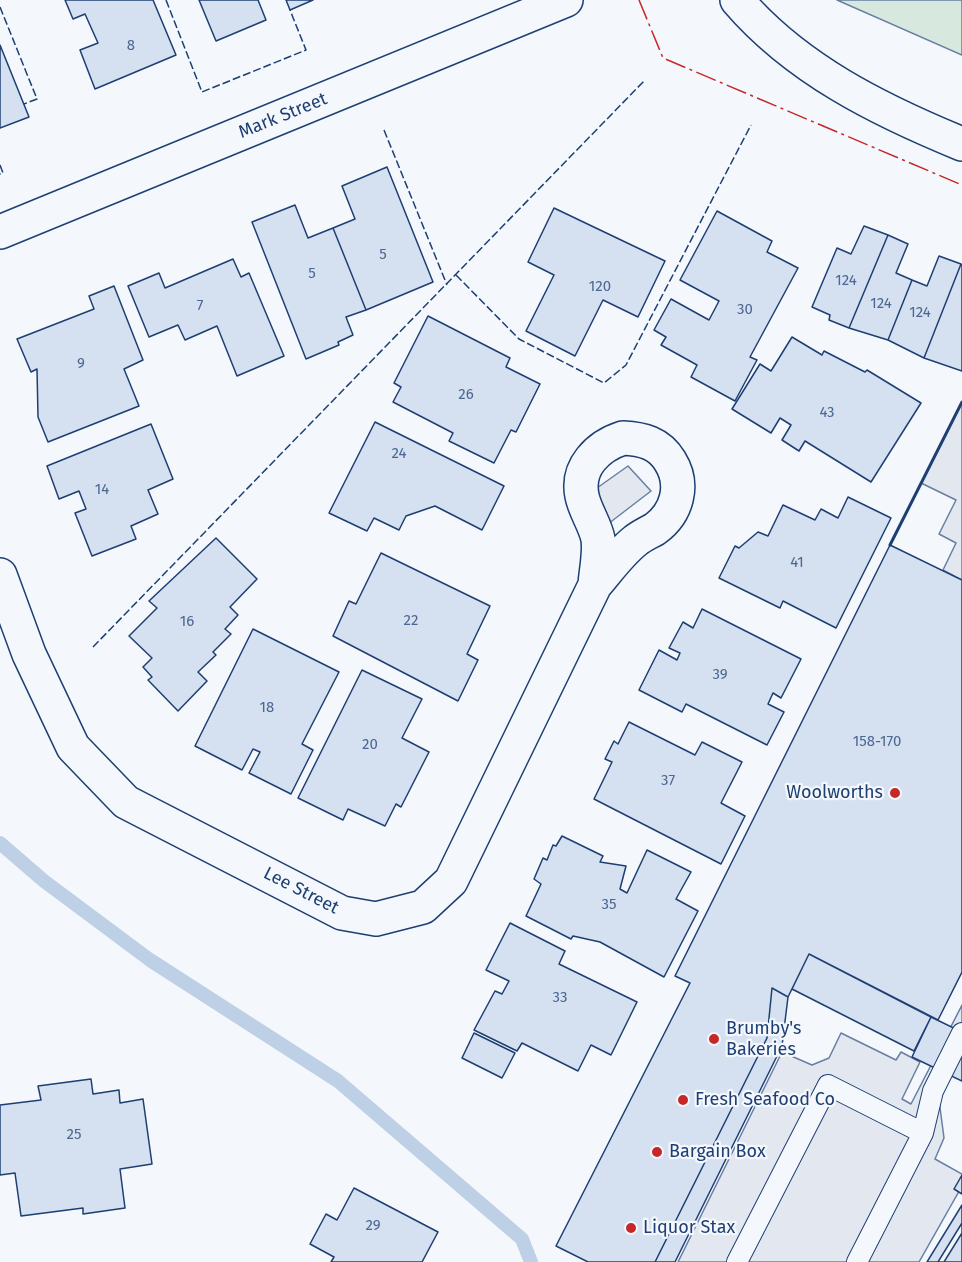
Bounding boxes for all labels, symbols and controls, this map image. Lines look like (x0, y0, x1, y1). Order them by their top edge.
house number: 8 (127, 37, 135, 55)
street label: Mark Street (236, 88, 330, 144)
house number: 5 (379, 246, 387, 264)
house number: 5 (308, 265, 316, 283)
house number: 124 (835, 272, 857, 290)
house number: 120 (589, 278, 611, 296)
house number: 124 (870, 295, 892, 313)
house number: 7 (197, 297, 203, 315)
house number: 30 (737, 301, 753, 319)
house number: 124 (909, 304, 931, 322)
house number: 9 (77, 355, 85, 373)
house number: 26 (458, 386, 474, 404)
house number: 43 (819, 404, 835, 422)
house number: 24 (392, 445, 406, 463)
house number: 14 (95, 481, 109, 499)
house number: 41 (790, 554, 804, 572)
house number: 22 (404, 612, 418, 630)
house number: 16 (180, 613, 194, 631)
house number: 39 (712, 666, 728, 684)
house number: 18 (260, 699, 274, 717)
house number: 158-170 (853, 733, 901, 751)
house number: 20 (362, 736, 378, 754)
house number: 37 (661, 772, 675, 790)
place label: Woolworths (786, 782, 883, 804)
marker: Woolworths (888, 786, 902, 800)
street label: Lee Street (260, 863, 342, 919)
house number: 35 (602, 896, 616, 914)
house number: 33 (553, 989, 567, 1007)
place label: Brumby's Bakeries (726, 1018, 801, 1060)
marker: Brumby's Bakeries (707, 1032, 721, 1046)
place label: Fresh Seafood Co (695, 1089, 835, 1111)
marker: Fresh Seafood Co (676, 1093, 690, 1107)
house number: 25 (67, 1126, 81, 1144)
place label: Bargain Box (669, 1141, 766, 1163)
marker: Bargain Box (650, 1145, 664, 1159)
house number: 29 (365, 1217, 381, 1235)
place label: Liquor Stax (643, 1217, 735, 1239)
marker: Liquor Stax (624, 1221, 638, 1235)

